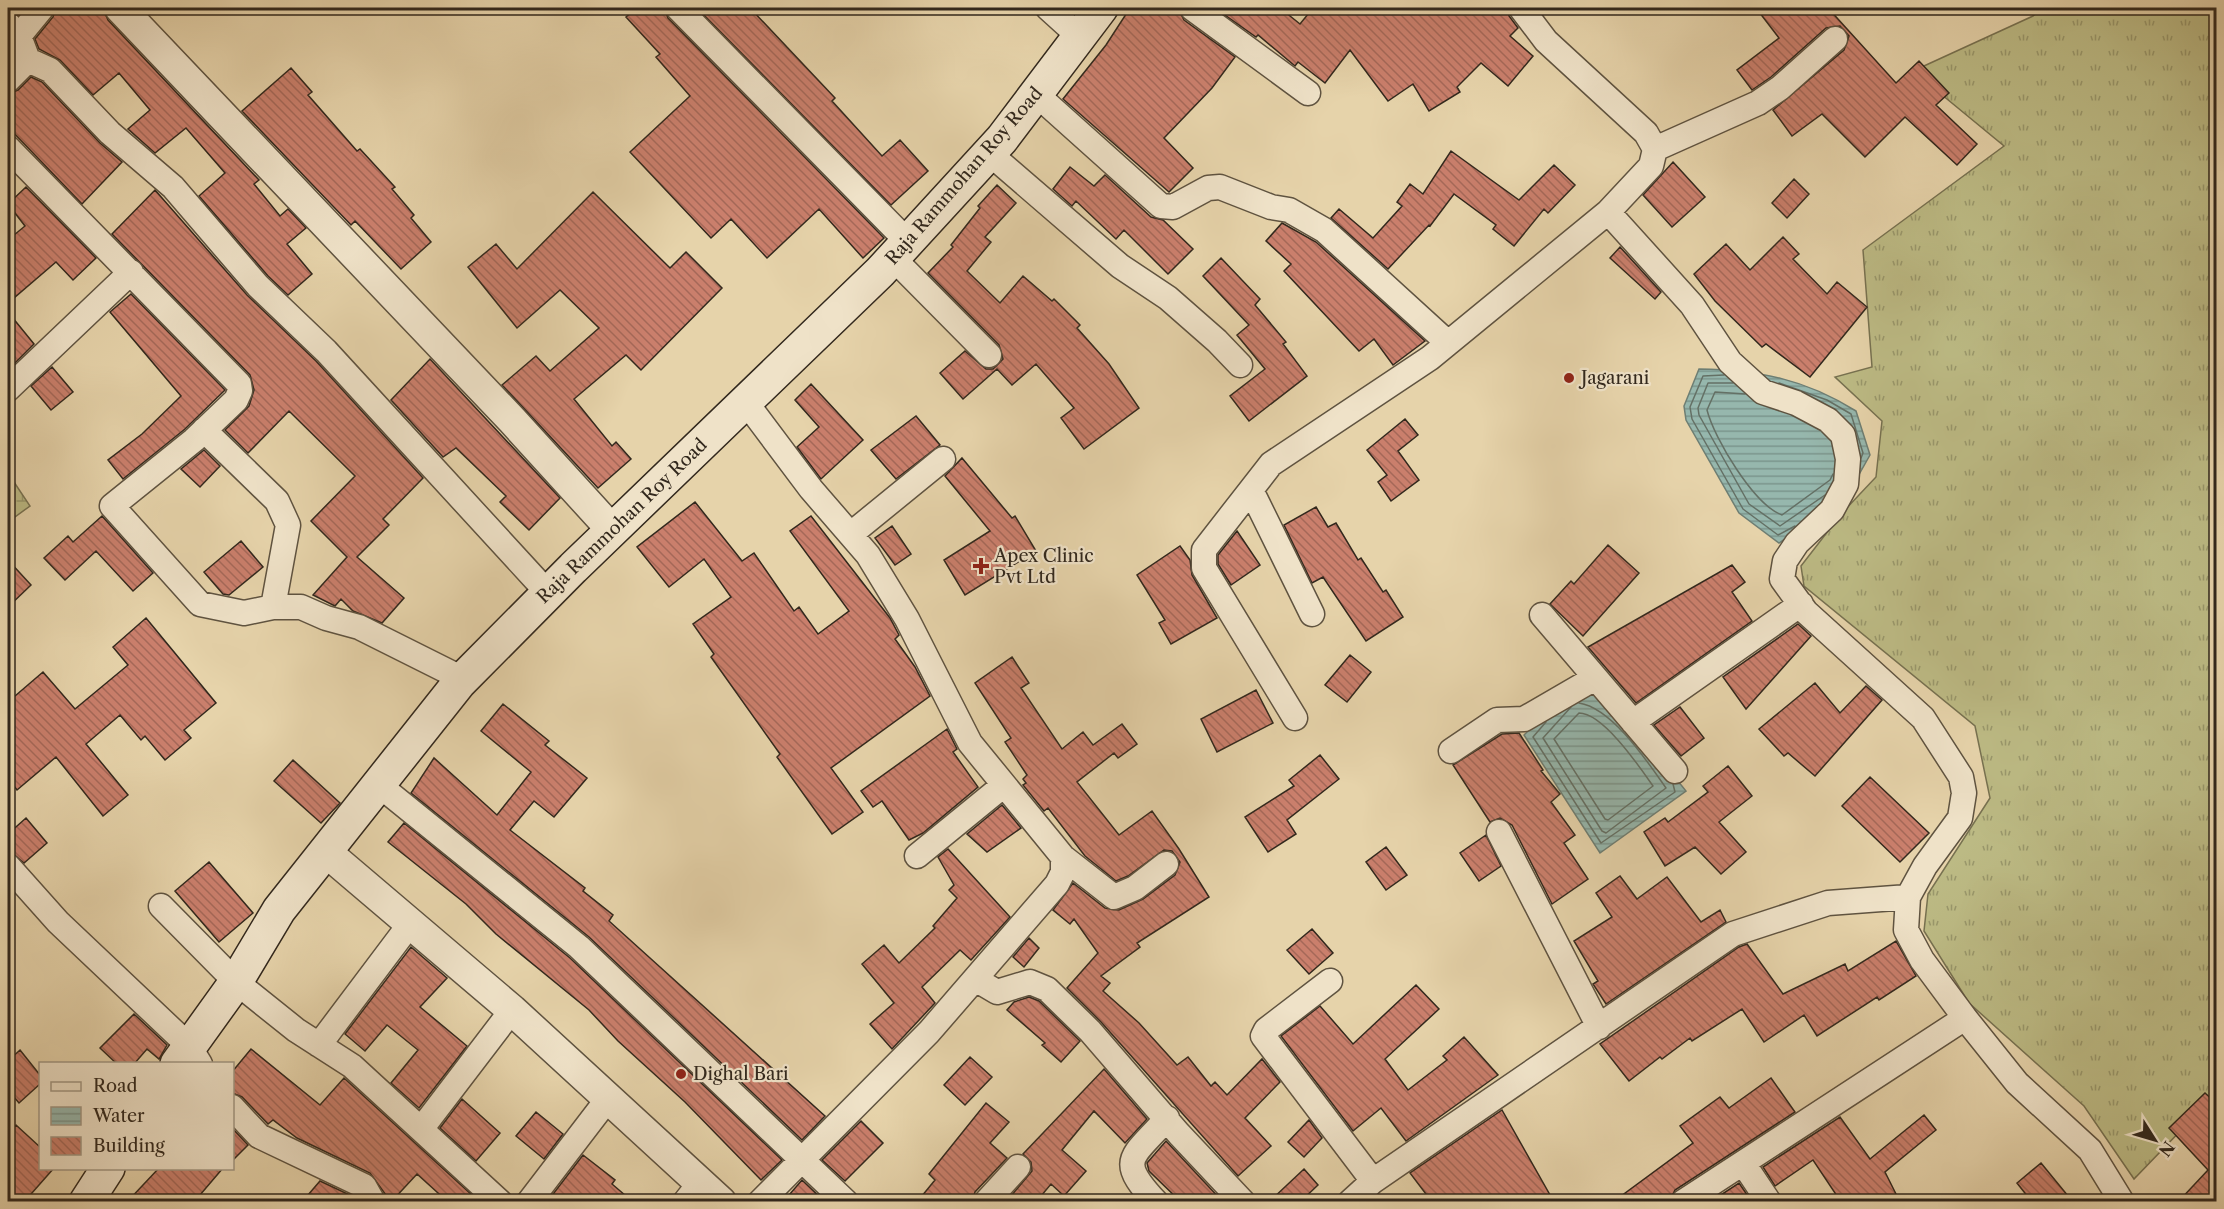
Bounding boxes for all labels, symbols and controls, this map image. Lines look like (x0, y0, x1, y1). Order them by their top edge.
street label: Raja Rammohan Roy Road (881, 83, 1047, 269)
place label: Jagarani (1578, 367, 1650, 389)
marker: Jagarani (1562, 371, 1576, 385)
street label: Raja Rammohan Roy Road (532, 434, 712, 608)
place label: Apex Clinic Pvt Ltd (993, 545, 1094, 588)
marker: Apex Clinic Pvt Ltd (972, 557, 990, 575)
legend (39, 1062, 234, 1170)
place label: Dighal Bari (693, 1063, 789, 1085)
marker: Dighal Bari (674, 1067, 688, 1081)
text: Road (93, 1075, 138, 1097)
text: Water (92, 1105, 145, 1127)
north arrow (2125, 1110, 2185, 1170)
text: Building (93, 1135, 165, 1157)
text: N (2155, 1137, 2179, 1161)

